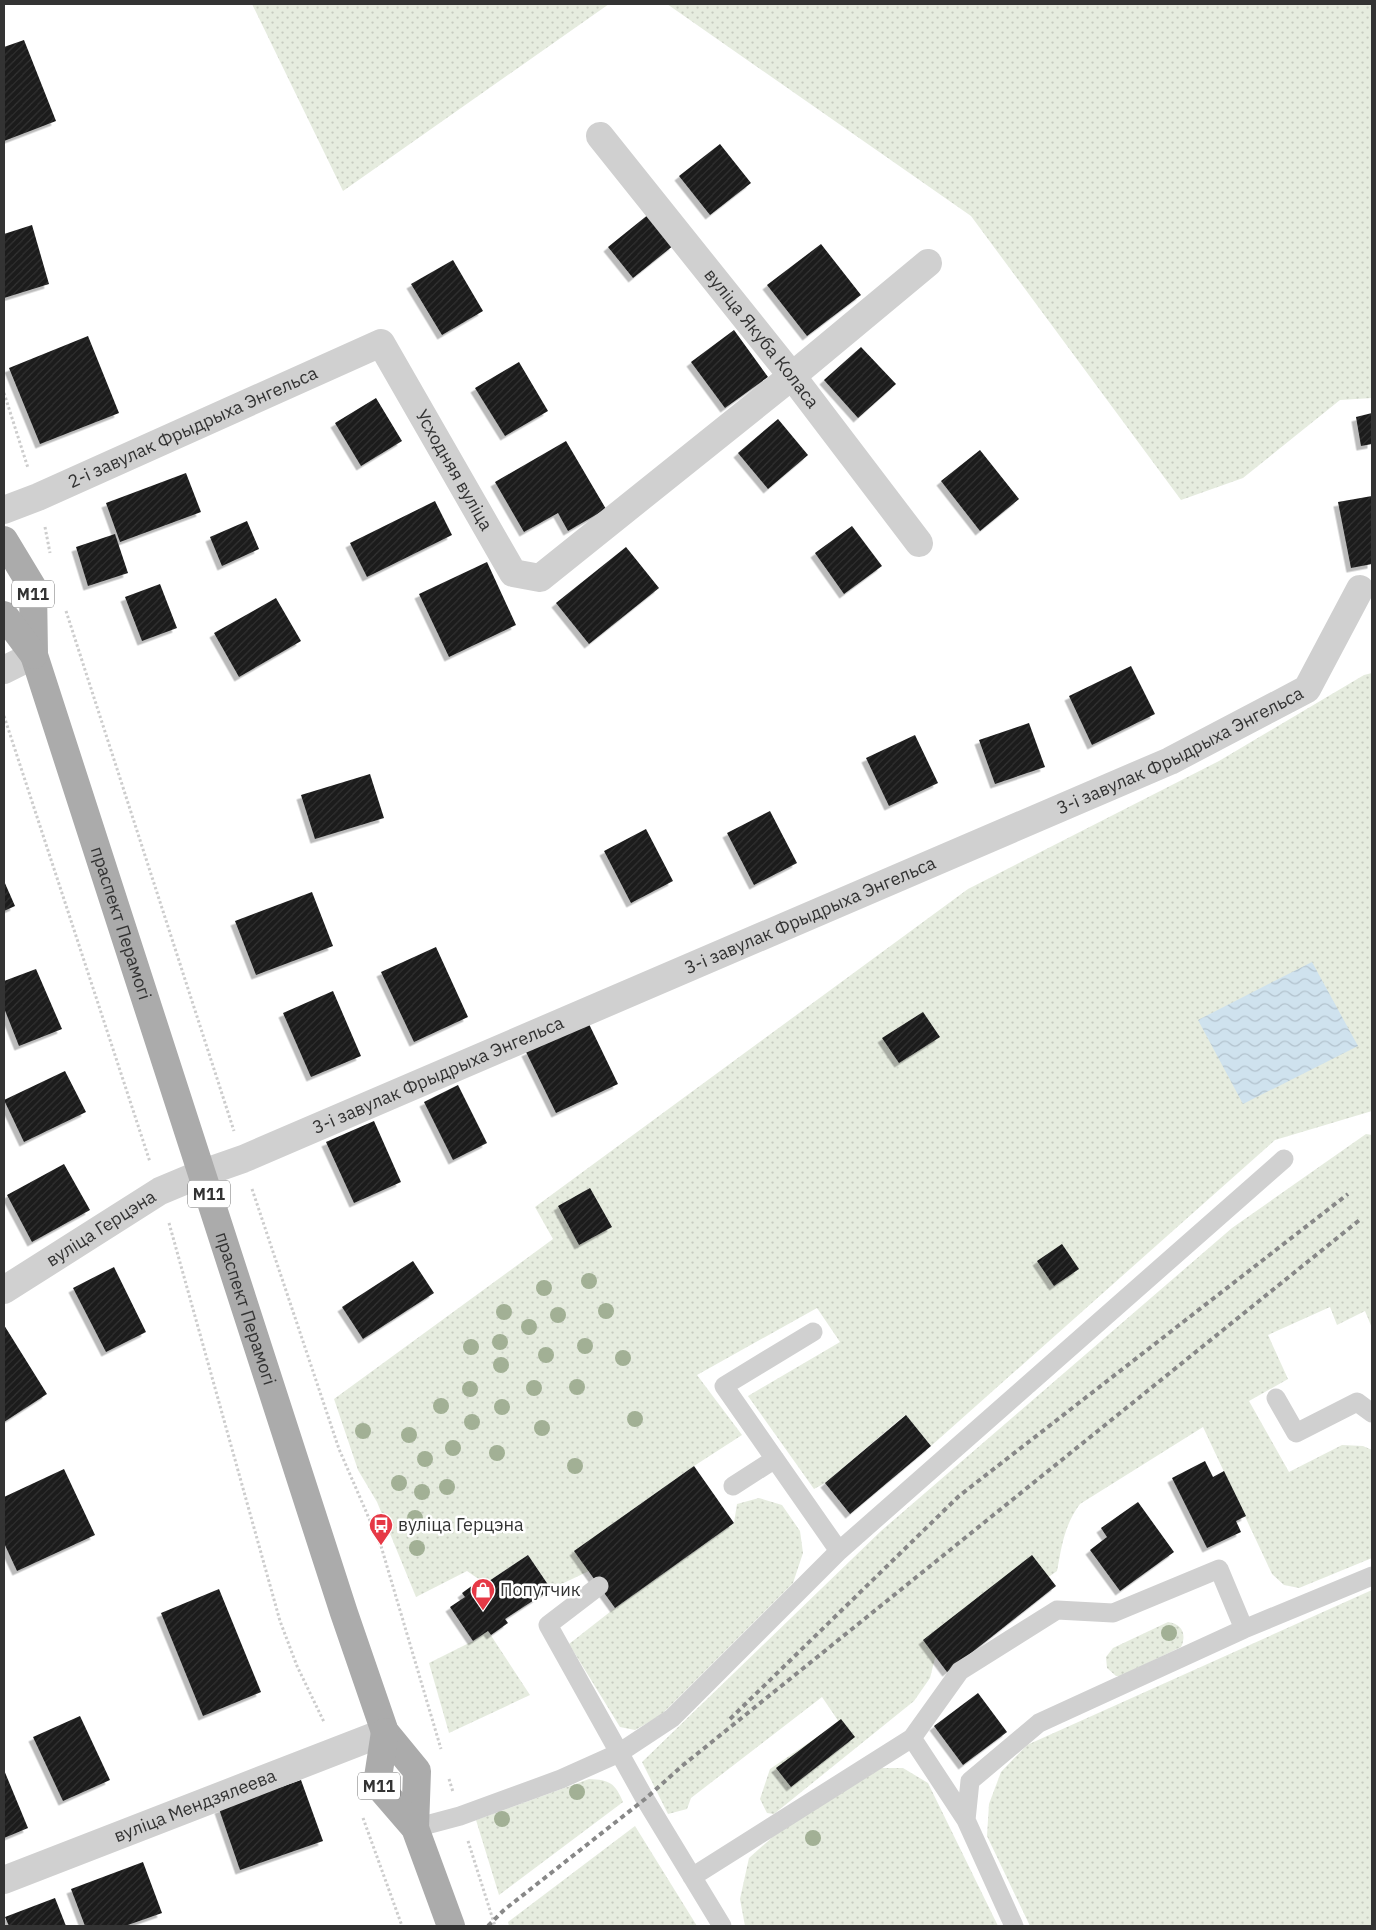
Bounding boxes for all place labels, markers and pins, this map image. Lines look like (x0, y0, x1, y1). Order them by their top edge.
bus stop icon: вуліца Герцэна (368, 1512, 394, 1546)
place label: вуліца Герцэна (398, 1513, 524, 1536)
shop icon: Попутчик (470, 1577, 496, 1611)
place label: Попутчик (500, 1578, 581, 1601)

